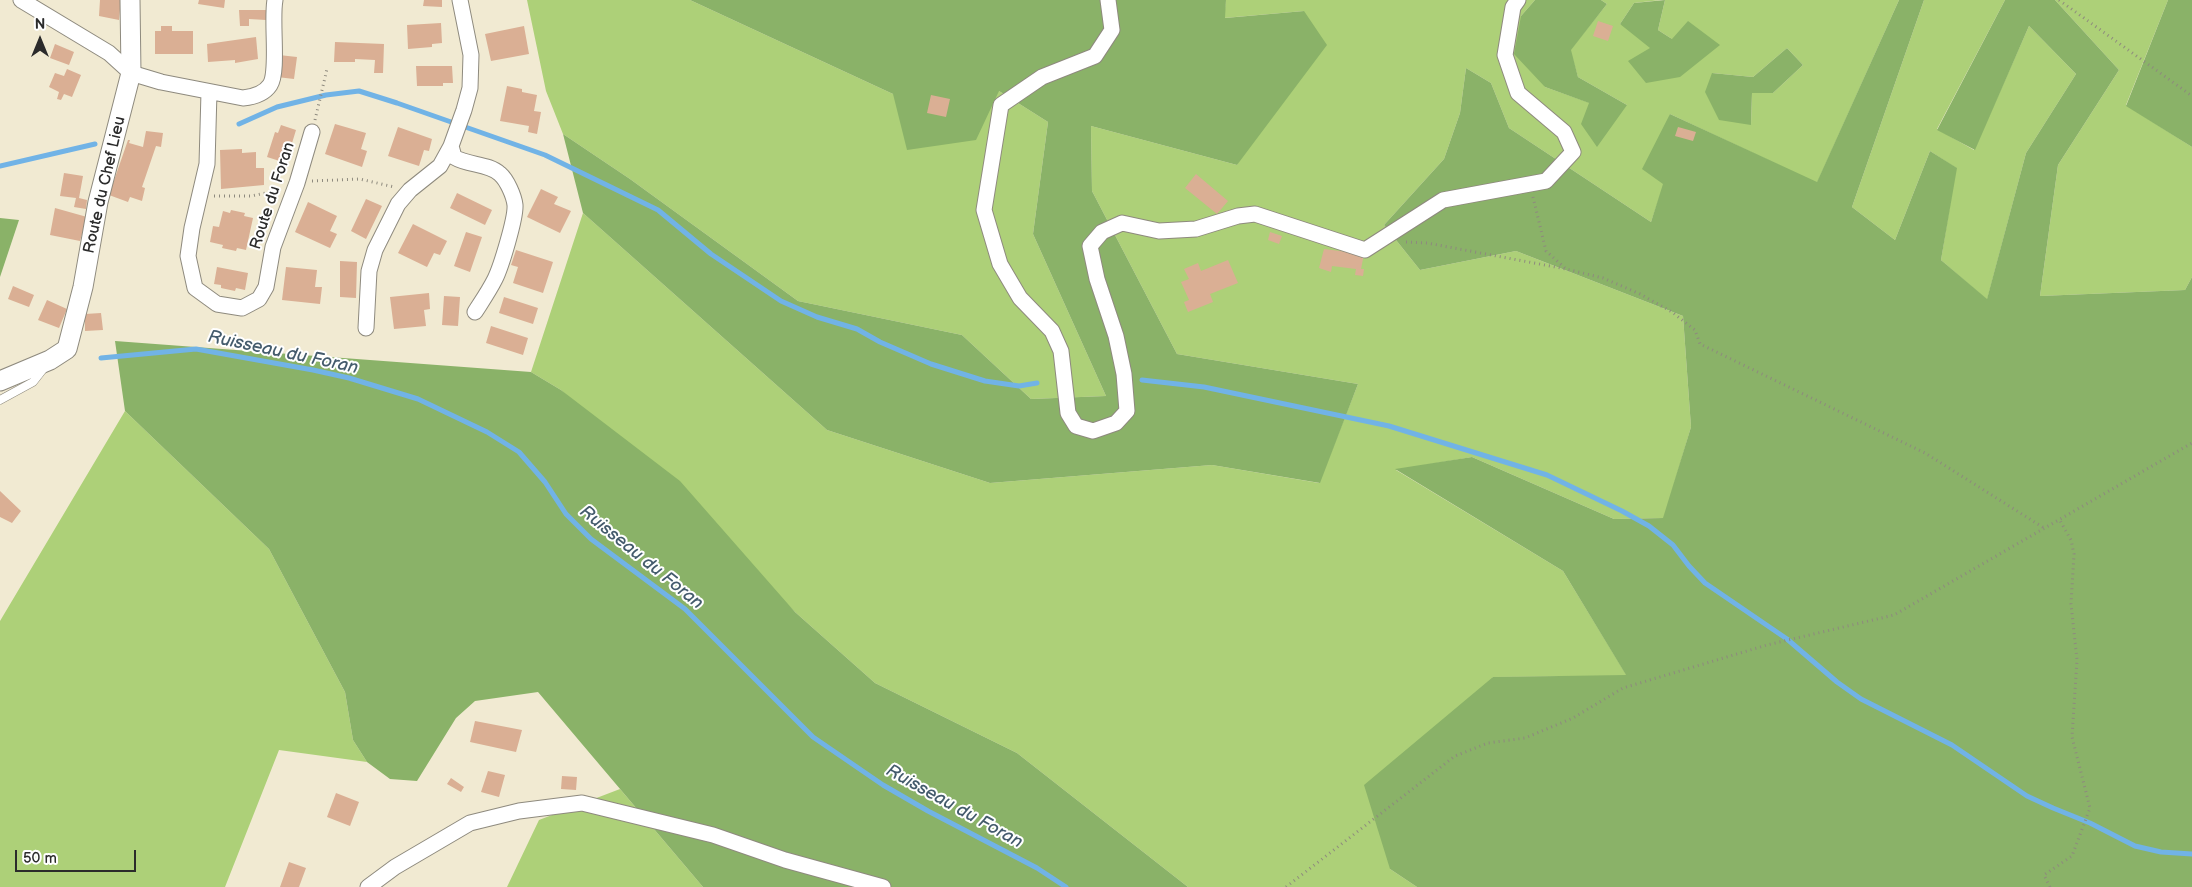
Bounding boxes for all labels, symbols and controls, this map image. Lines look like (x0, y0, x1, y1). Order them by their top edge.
north arrow (15, 15, 65, 65)
text: N (35, 16, 45, 33)
street label: Route du Chef Lieu (80, 115, 130, 255)
street label: Route du Foran (247, 140, 299, 252)
water label: Ruisseau du Foran (206, 327, 360, 379)
water label: Ruisseau du Foran (575, 501, 707, 615)
water label: Ruisseau du Foran (882, 760, 1026, 854)
scale bar (18, 840, 139, 872)
text: 50 m (23, 849, 57, 868)

